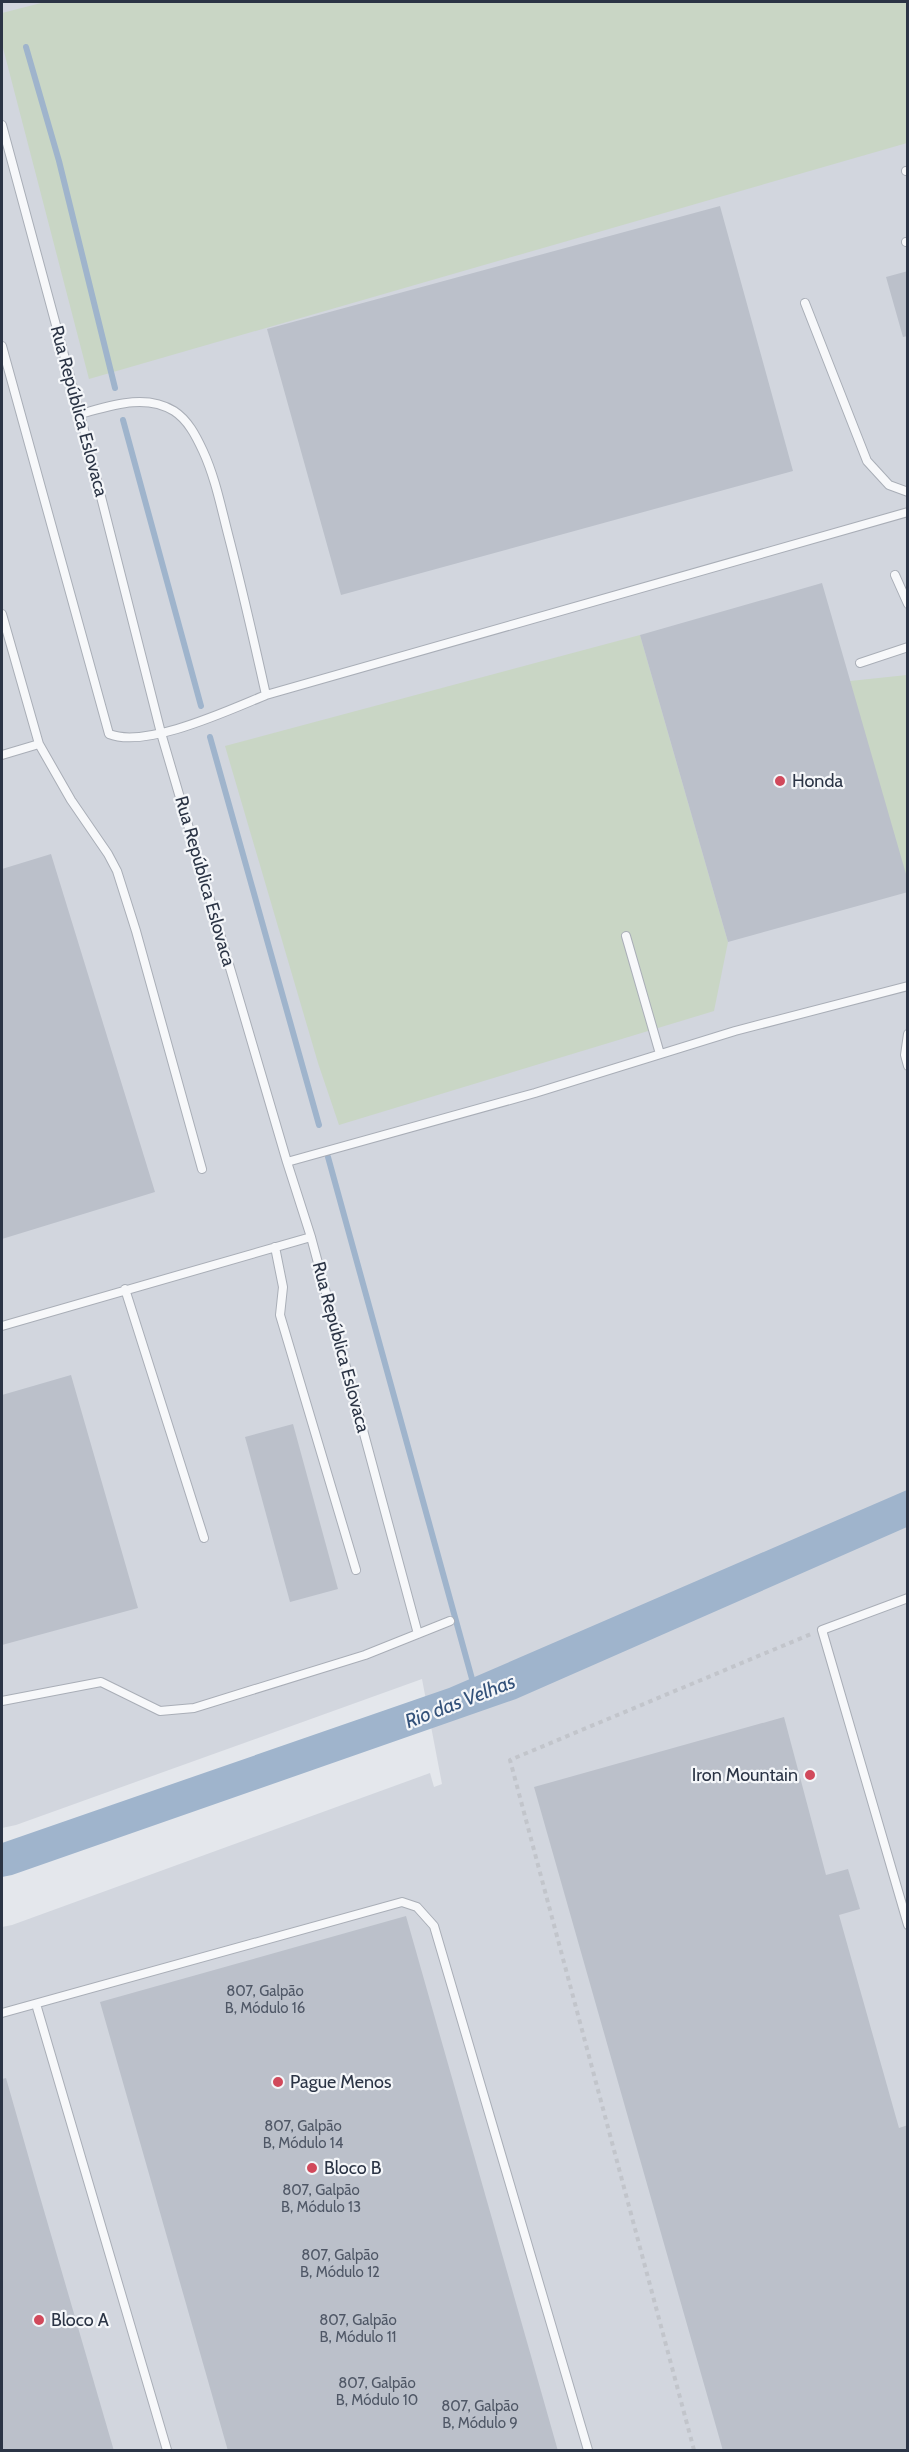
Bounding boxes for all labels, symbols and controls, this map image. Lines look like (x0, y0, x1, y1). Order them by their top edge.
street label: Rua República Eslovaca (46, 323, 113, 499)
place label: Honda (792, 770, 843, 792)
marker: Honda (773, 774, 787, 788)
street label: Rua República Eslovaca (170, 793, 240, 969)
street label: Rua República Eslovaca (308, 1259, 375, 1435)
water label: Rio das Velhas (401, 1669, 519, 1733)
place label: Iron Mountain (692, 1764, 798, 1786)
marker: Iron Mountain (803, 1768, 817, 1782)
house number: 807, Galpão B, Módulo 16 (225, 1982, 305, 2017)
place label: Pague Menos (290, 2071, 391, 2093)
marker: Pague Menos (271, 2075, 285, 2089)
house number: 807, Galpão B, Módulo 14 (263, 2117, 344, 2152)
place label: Bloco B (324, 2157, 382, 2179)
marker: Bloco B (305, 2161, 319, 2175)
house number: 807, Galpão B, Módulo 13 (281, 2181, 361, 2216)
house number: 807, Galpão B, Módulo 12 (300, 2246, 380, 2281)
place label: Bloco A (51, 2309, 109, 2331)
house number: 807, Galpão B, Módulo 11 (319, 2311, 397, 2346)
marker: Bloco A (32, 2313, 46, 2327)
house number: 807, Galpão B, Módulo 10 (336, 2374, 418, 2409)
house number: 807, Galpão B, Módulo 9 (441, 2397, 519, 2432)

